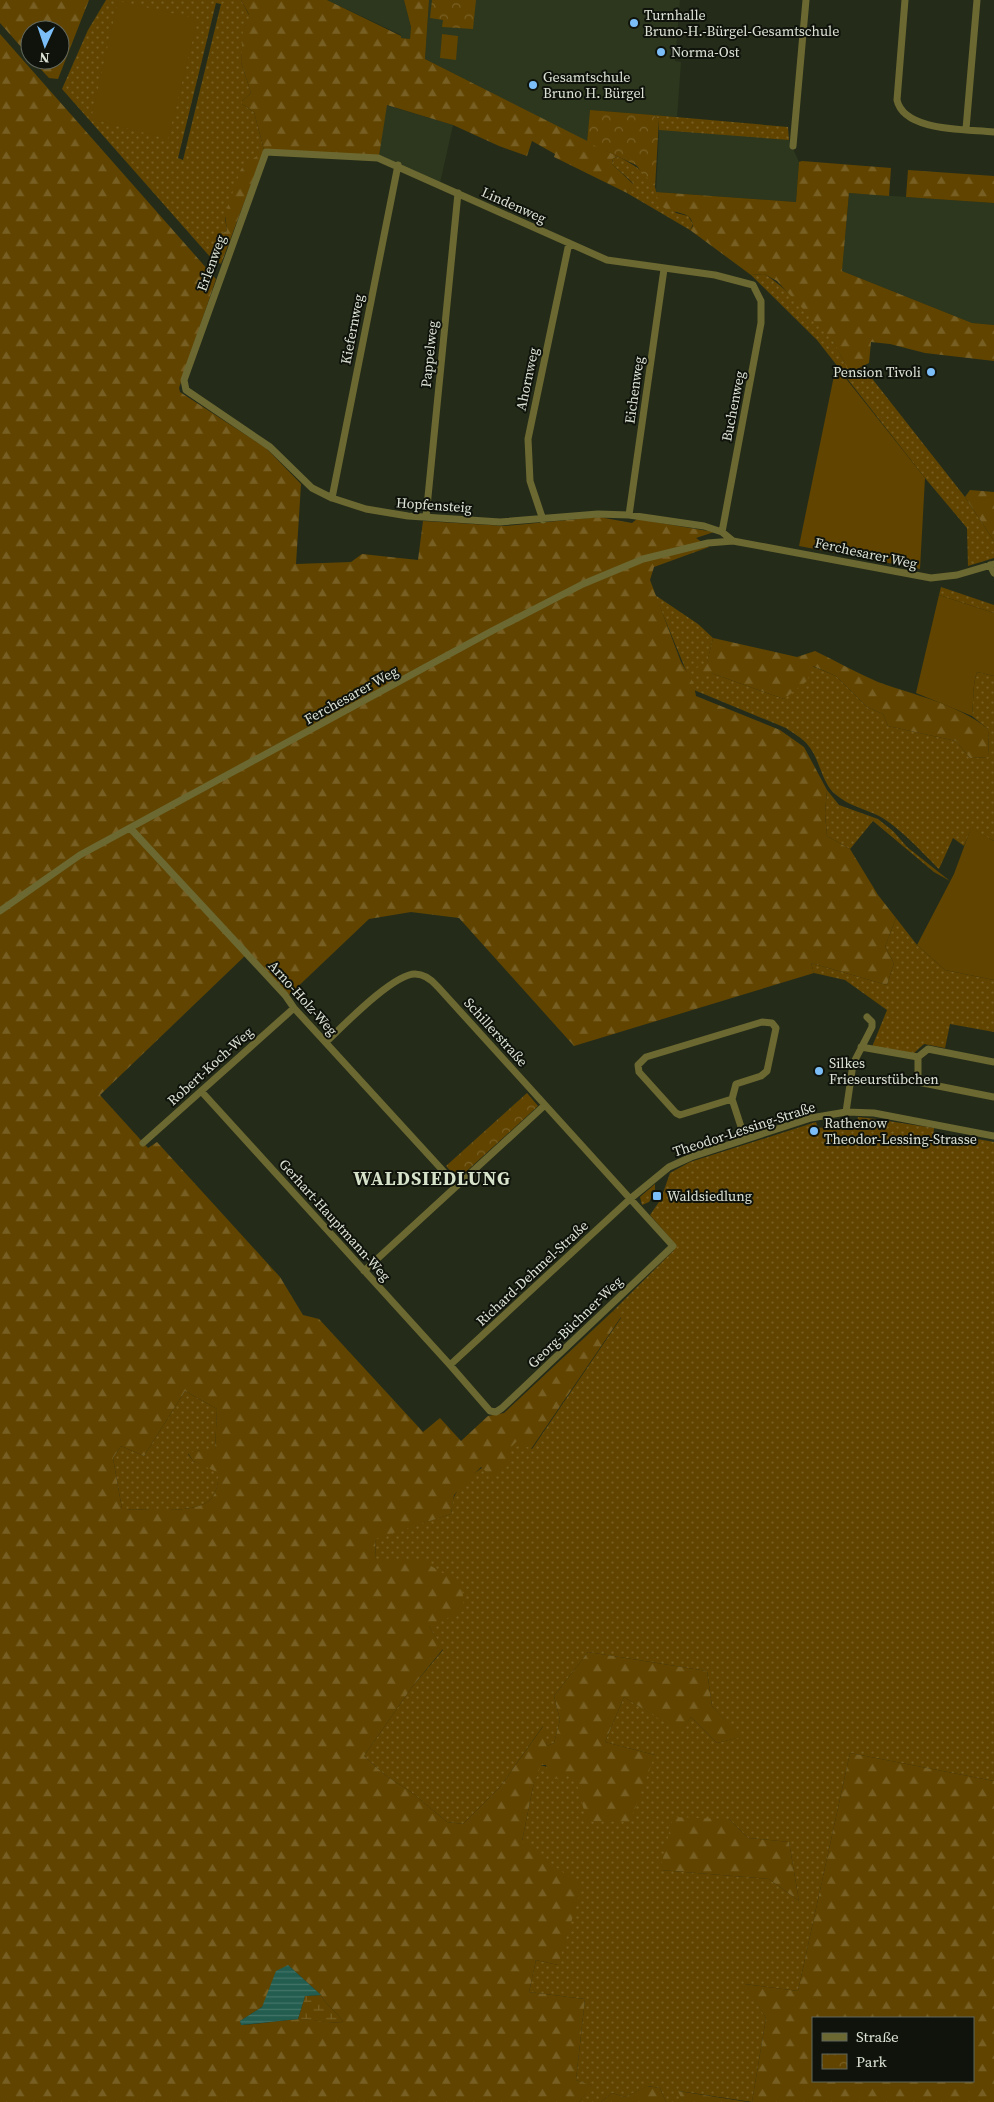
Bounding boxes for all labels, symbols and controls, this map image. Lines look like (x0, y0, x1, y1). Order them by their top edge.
place label: Turnhalle Bruno-H.-Bürgel-Gesamtschule (644, 5, 839, 41)
marker: Turnhalle Bruno-H.-Bürgel-Gesamtschule (628, 17, 640, 29)
north arrow (20, 20, 70, 70)
place label: Norma-Ost (671, 42, 740, 62)
marker: Norma-Ost (655, 46, 667, 58)
text: N (39, 48, 50, 68)
place label: Gesamtschule Bruno H. Bürgel (543, 67, 645, 103)
marker: Gesamtschule Bruno H. Bürgel (527, 79, 539, 91)
street label: Lindenweg (478, 182, 550, 228)
street label: Erlenweg (192, 232, 230, 294)
street label: Kiefernweg (335, 292, 369, 366)
street label: Pappelweg (416, 320, 442, 388)
street label: Ahornweg (511, 346, 543, 412)
street label: Eichenweg (619, 355, 649, 425)
place label: Pension Tivoli (833, 362, 921, 382)
marker: Pension Tivoli (925, 366, 937, 378)
street label: Buchenweg (716, 369, 750, 443)
street label: Hopfensteig (395, 492, 473, 518)
street label: Ferchesarer Weg (813, 532, 919, 574)
street label: Ferchesarer Weg (301, 661, 401, 729)
street label: Arno-Holz-Weg (264, 956, 342, 1040)
street label: Schillerstraße (460, 993, 532, 1071)
street label: Robert-Koch-Weg (163, 1022, 257, 1110)
place label: Silkes Frieseurstübchen (829, 1053, 939, 1089)
marker: Silkes Frieseurstübchen (813, 1065, 825, 1077)
street label: Theodor-Lessing-Straße (670, 1096, 818, 1162)
place label: Rathenow Theodor-Lessing-Strasse (824, 1113, 977, 1149)
marker: Rathenow Theodor-Lessing-Strasse (808, 1125, 820, 1137)
street label: Gerhart-Hauptmann-Weg (275, 1154, 395, 1286)
district label: WALDSIEDLUNG (353, 1165, 511, 1191)
place label: Waldsiedlung (667, 1186, 752, 1206)
marker: Waldsiedlung (651, 1190, 663, 1202)
street label: Richard-Dehmel-Straße (471, 1216, 593, 1330)
street label: Georg-Büchner-Weg (523, 1271, 627, 1373)
legend (812, 2017, 974, 2082)
text: Straße (856, 2026, 899, 2047)
text: Park (856, 2051, 888, 2072)

